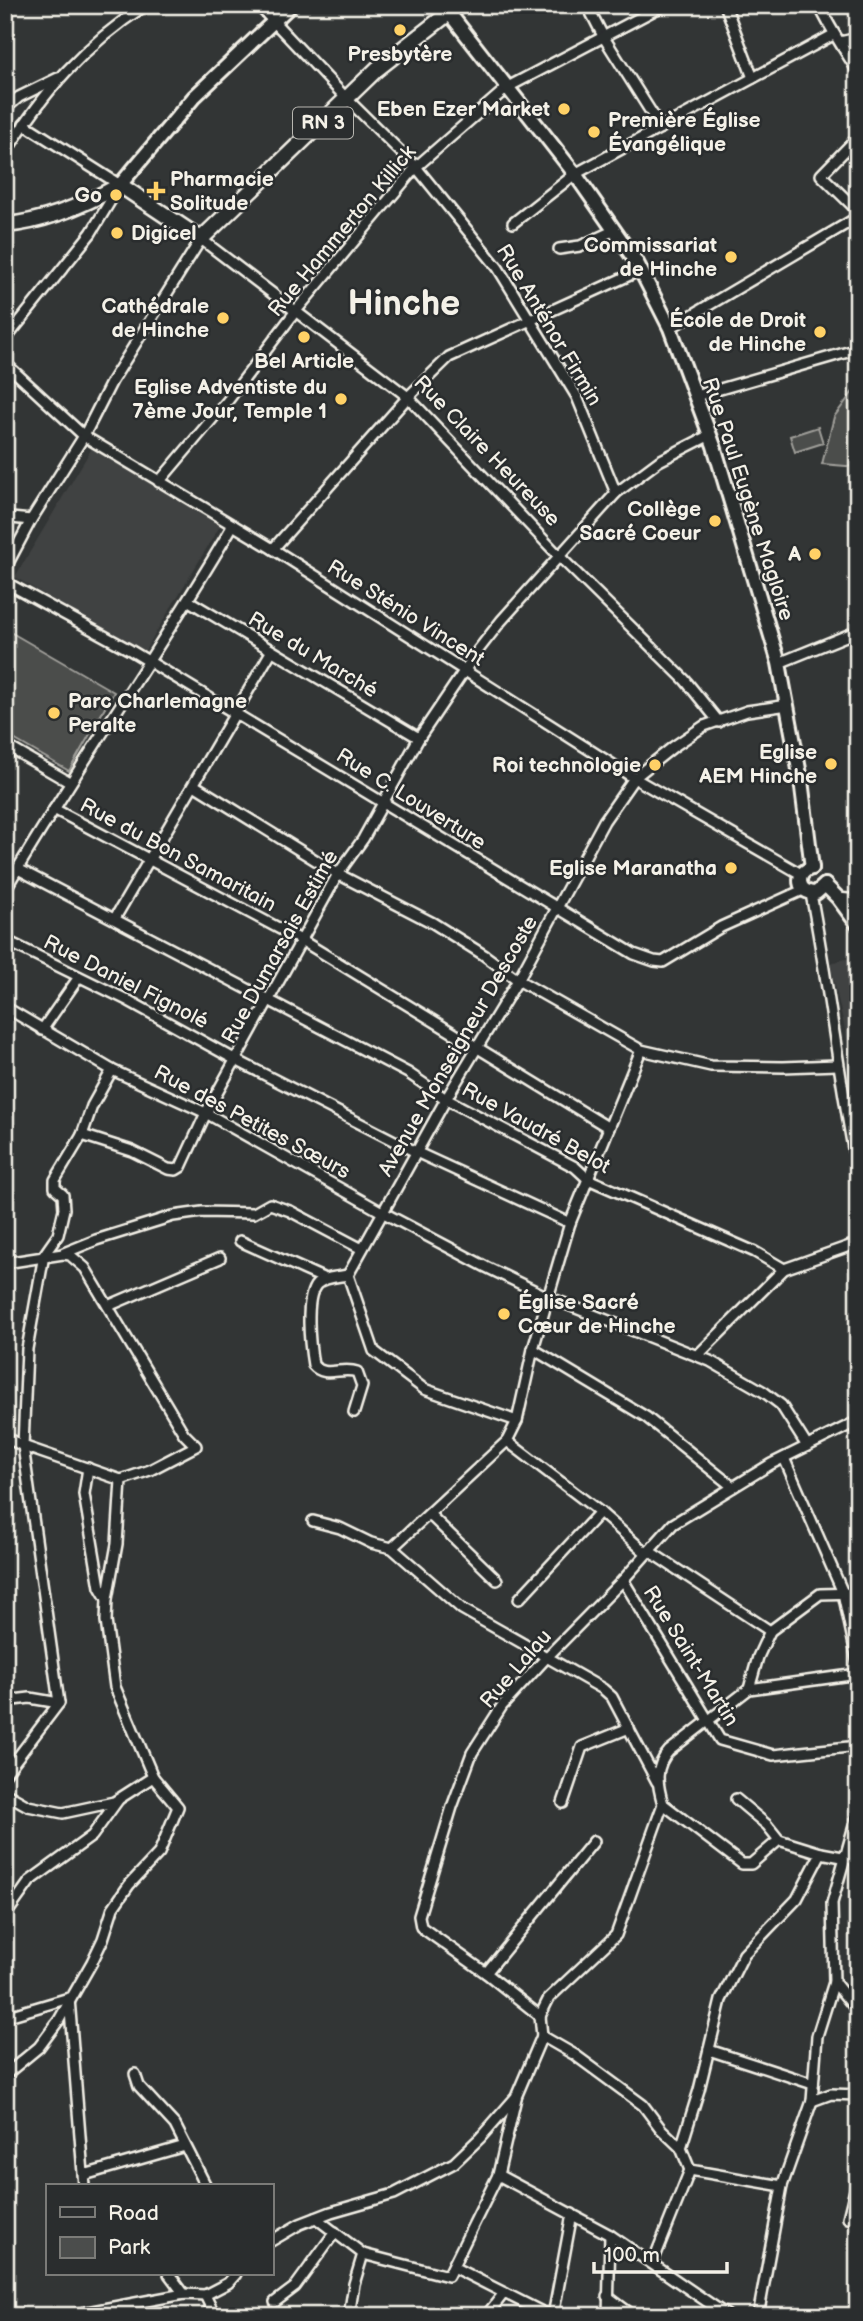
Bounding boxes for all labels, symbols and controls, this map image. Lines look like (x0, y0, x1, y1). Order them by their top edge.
marker: Presbytère (392, 22, 408, 38)
place label: Presbytère (348, 42, 452, 67)
place label: Eben Ezer Market (377, 97, 550, 122)
marker: Eben Ezer Market (556, 101, 572, 117)
place label: Première Église Évangélique (608, 107, 761, 157)
road number: RN 3 (293, 108, 353, 139)
marker: Première Église Évangélique (586, 124, 602, 140)
street label: Rue Hammerton Killick (263, 140, 422, 322)
place label: Pharmacie Solitude (170, 167, 274, 216)
place label: Go (75, 183, 102, 208)
marker: Pharmacie Solitude (148, 183, 164, 199)
marker: Go (108, 187, 124, 203)
place label: Digicel (131, 221, 197, 246)
marker: Digicel (109, 225, 125, 241)
place label: Commissariat de Hinche (584, 233, 717, 282)
street label: Rue Anténor Firmin (491, 240, 607, 410)
marker: Commissariat de Hinche (723, 249, 739, 265)
district label: Hinche (348, 283, 460, 326)
place label: Cathédrale de Hinche (102, 294, 209, 343)
place label: École de Droit de Hinche (669, 307, 806, 357)
marker: Cathédrale de Hinche (215, 310, 231, 326)
marker: École de Droit de Hinche (812, 324, 828, 340)
marker: Bel Article (296, 329, 312, 345)
place label: Bel Article (254, 349, 354, 374)
street label: Rue Claire Heureuse (409, 370, 565, 532)
street label: Rue Paul Eugène Magloire (697, 374, 799, 624)
place label: Eglise Adventiste du 7ème Jour, Temple 1 (132, 375, 327, 424)
marker: Eglise Adventiste du 7ème Jour, Temple 1 (333, 391, 349, 407)
place label: Collège Sacré Coeur (580, 497, 702, 546)
marker: Collège Sacré Coeur (707, 513, 723, 529)
place label: A (787, 542, 801, 567)
marker: A (807, 546, 823, 562)
street label: Rue Sténio Vincent (323, 554, 490, 672)
street label: Rue du Marché (244, 606, 383, 704)
place label: Parc Charlemagne Peralte (68, 689, 247, 738)
marker: Parc Charlemagne Peralte (46, 705, 62, 721)
place label: Eglise AEM Hinche (698, 740, 817, 789)
street label: Rue C. Louverture (331, 743, 491, 855)
place label: Roi technologie (492, 753, 641, 778)
marker: Eglise AEM Hinche (823, 756, 839, 772)
marker: Roi technologie (647, 757, 663, 773)
street label: Rue du Bon Samaritain (76, 793, 280, 917)
street label: Rue Dumarsais Estimé (216, 846, 344, 1048)
place label: Eglise Maranatha (549, 856, 717, 881)
marker: Eglise Maranatha (723, 860, 739, 876)
street label: Avenue Monseigneur Descoste (373, 911, 543, 1181)
street label: Rue Daniel Fignolé (39, 930, 213, 1035)
street label: Rue des Petites Sœurs (150, 1060, 354, 1184)
street label: Rue Vaudré Belot (457, 1077, 615, 1179)
place label: Église Sacré Cœur de Hinche (518, 1289, 676, 1339)
marker: Église Sacré Cœur de Hinche (496, 1306, 512, 1322)
street label: Rue Saint-Martin (638, 1581, 744, 1731)
street label: Rue Lalau (475, 1624, 557, 1714)
legend (46, 2184, 273, 2276)
text: Road (108, 2201, 159, 2226)
scale bar (594, 2230, 726, 2274)
text: Park (108, 2235, 151, 2260)
text: 100 m (604, 2243, 660, 2268)

